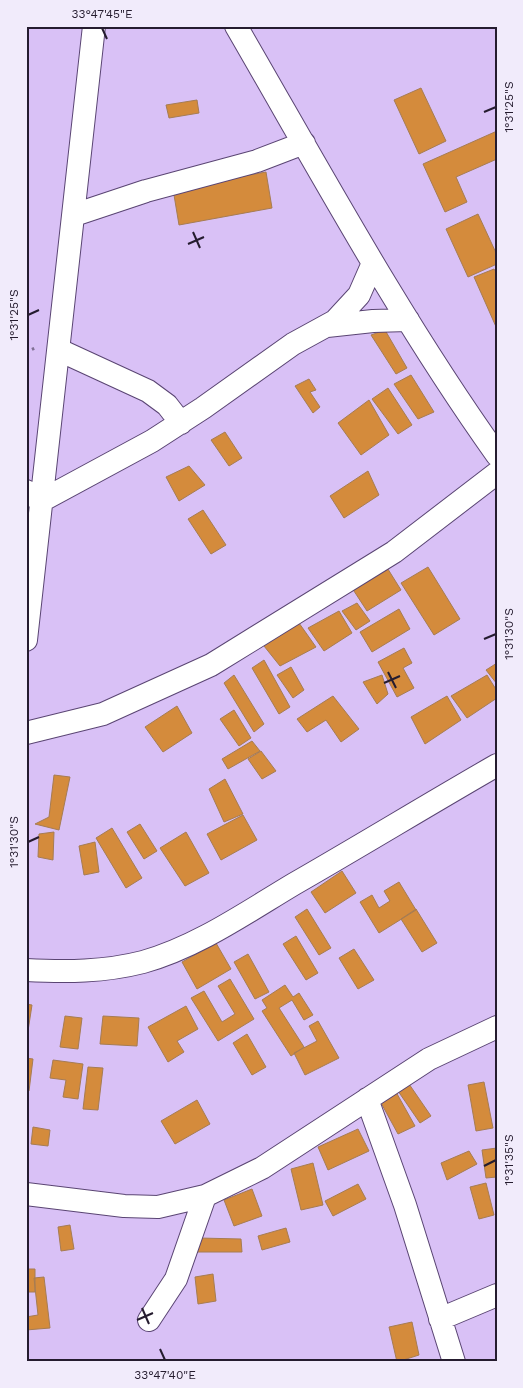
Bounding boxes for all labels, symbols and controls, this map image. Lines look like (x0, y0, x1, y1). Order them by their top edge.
text: 33°47'45"E (71, 7, 133, 21)
text: 1°31'25"S (502, 81, 516, 133)
text: 1°31'25"S (7, 289, 21, 341)
text: 1°31'30"S (502, 608, 516, 660)
text: 1°31'30"S (7, 816, 21, 868)
text: 1°31'35"S (502, 1134, 516, 1186)
text: 33°47'40"E (134, 1368, 196, 1382)

